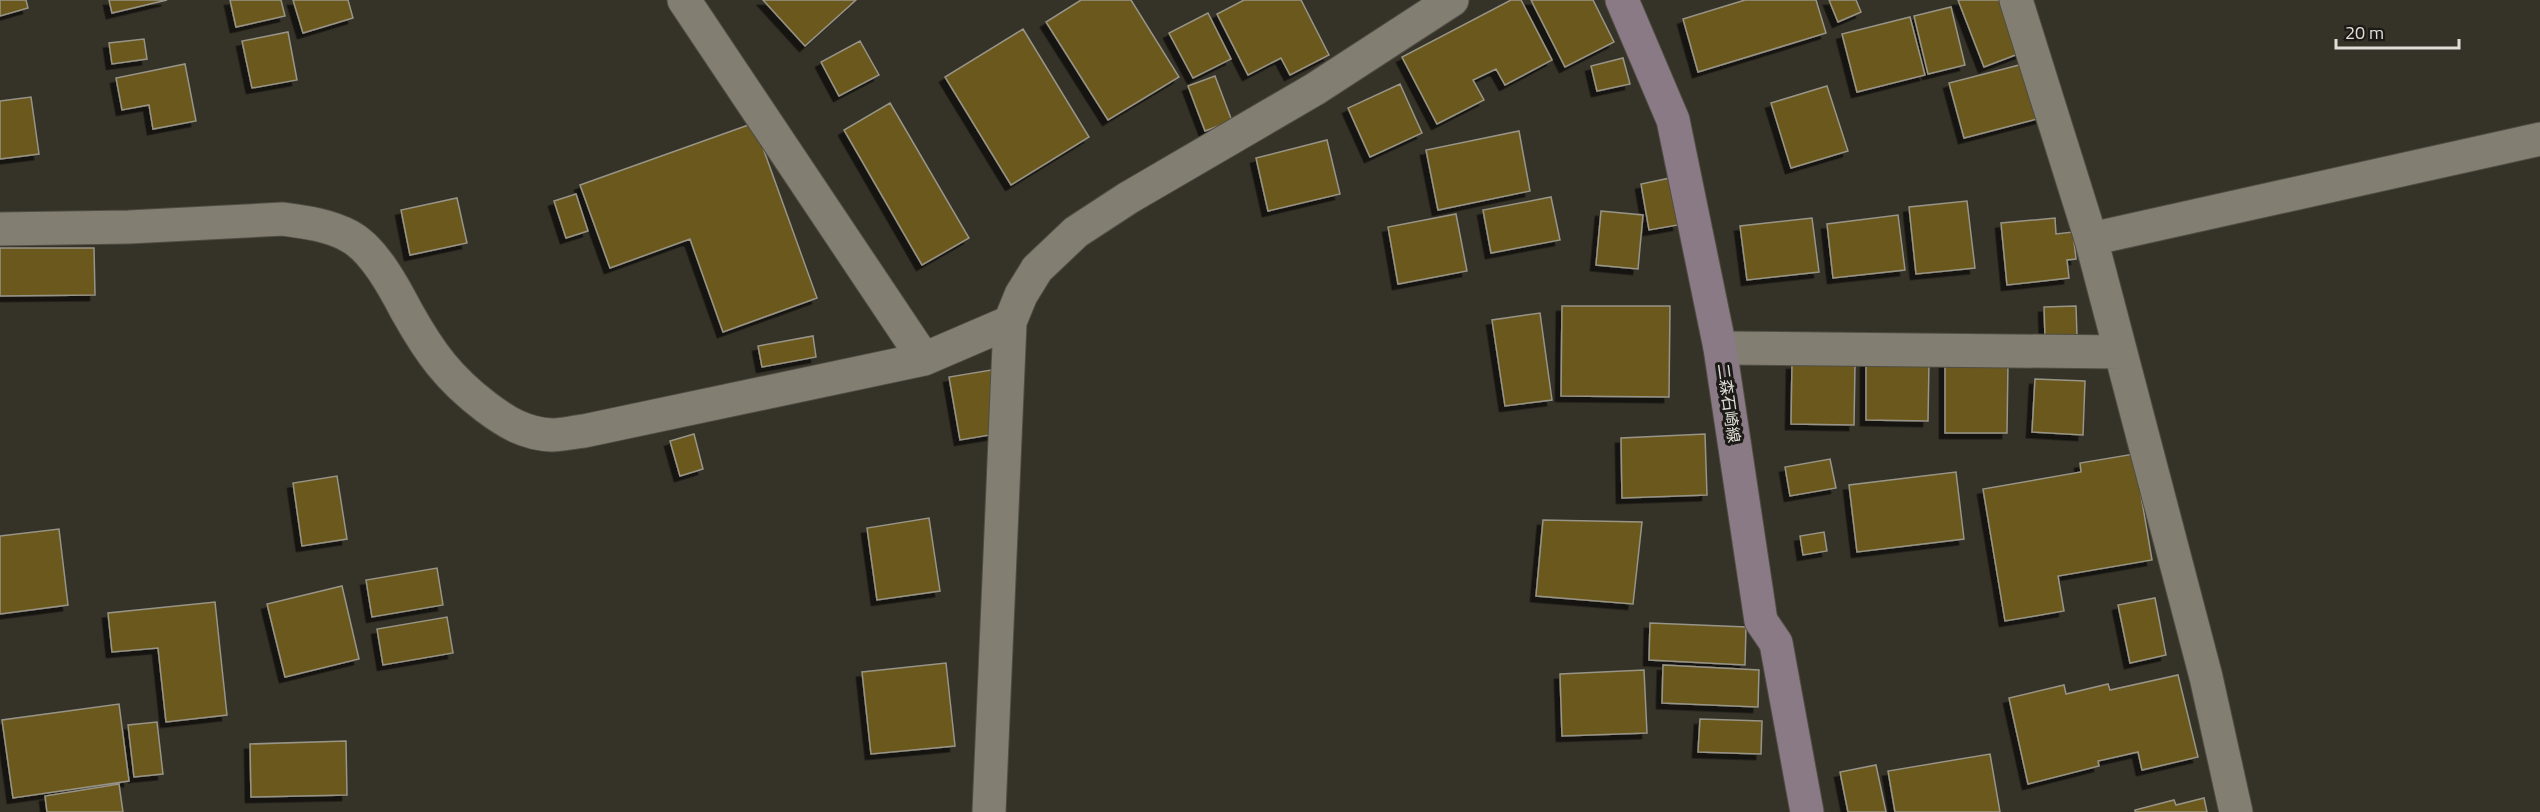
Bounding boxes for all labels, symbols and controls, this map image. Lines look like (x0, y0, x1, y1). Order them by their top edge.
scale bar (2336, 12, 2459, 50)
text: 20 m (2345, 19, 2384, 46)
street label: 二森石崎線 (1712, 362, 1746, 444)

